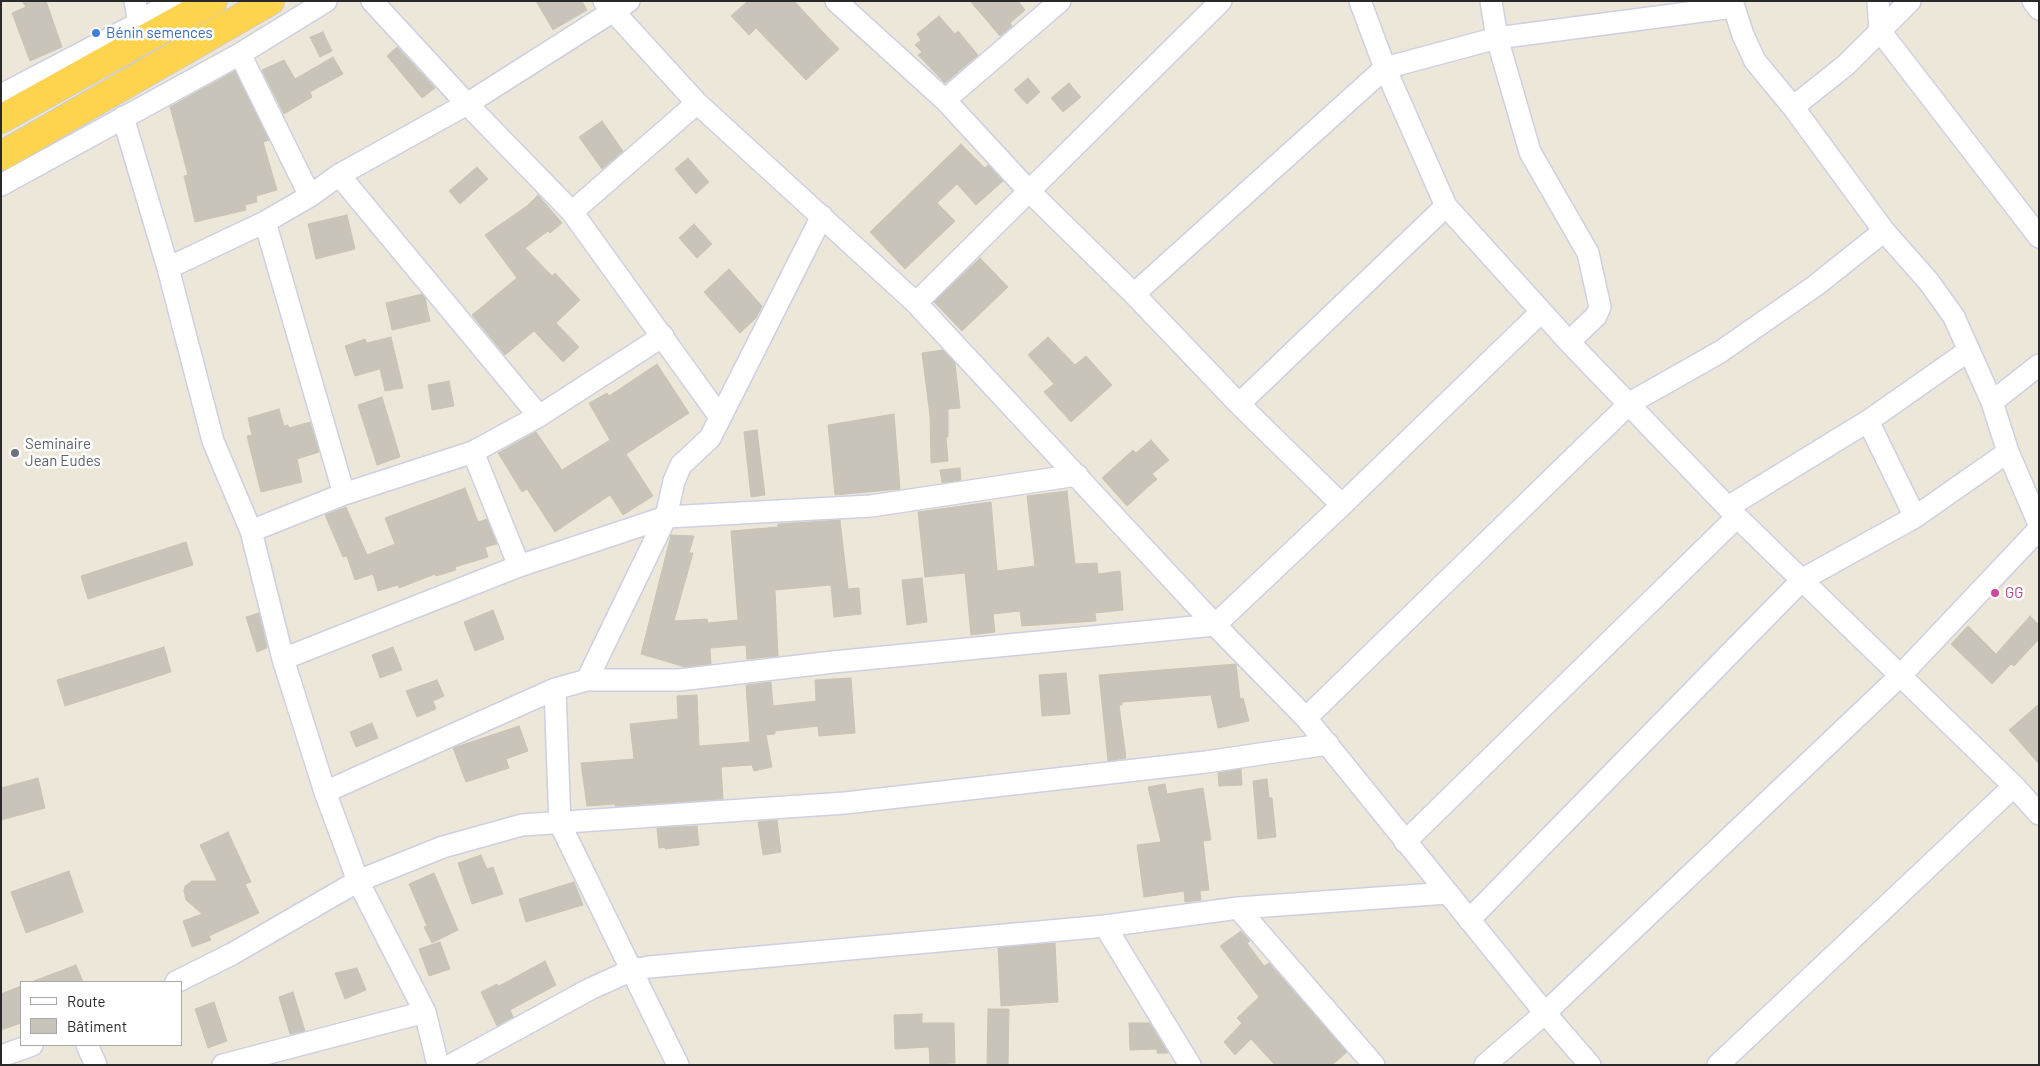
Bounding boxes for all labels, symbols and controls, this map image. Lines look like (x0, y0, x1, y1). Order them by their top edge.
place label: Bénin semences (106, 24, 213, 42)
marker: Bénin semences (90, 27, 102, 39)
place label: Seminaire Jean Eudes (25, 435, 101, 470)
marker: Seminaire Jean Eudes (9, 447, 21, 459)
place label: GG (2005, 584, 2023, 602)
marker: GG (1989, 587, 2001, 599)
legend (20, 981, 182, 1046)
text: Route (67, 992, 106, 1010)
text: Bâtiment (67, 1017, 127, 1035)

